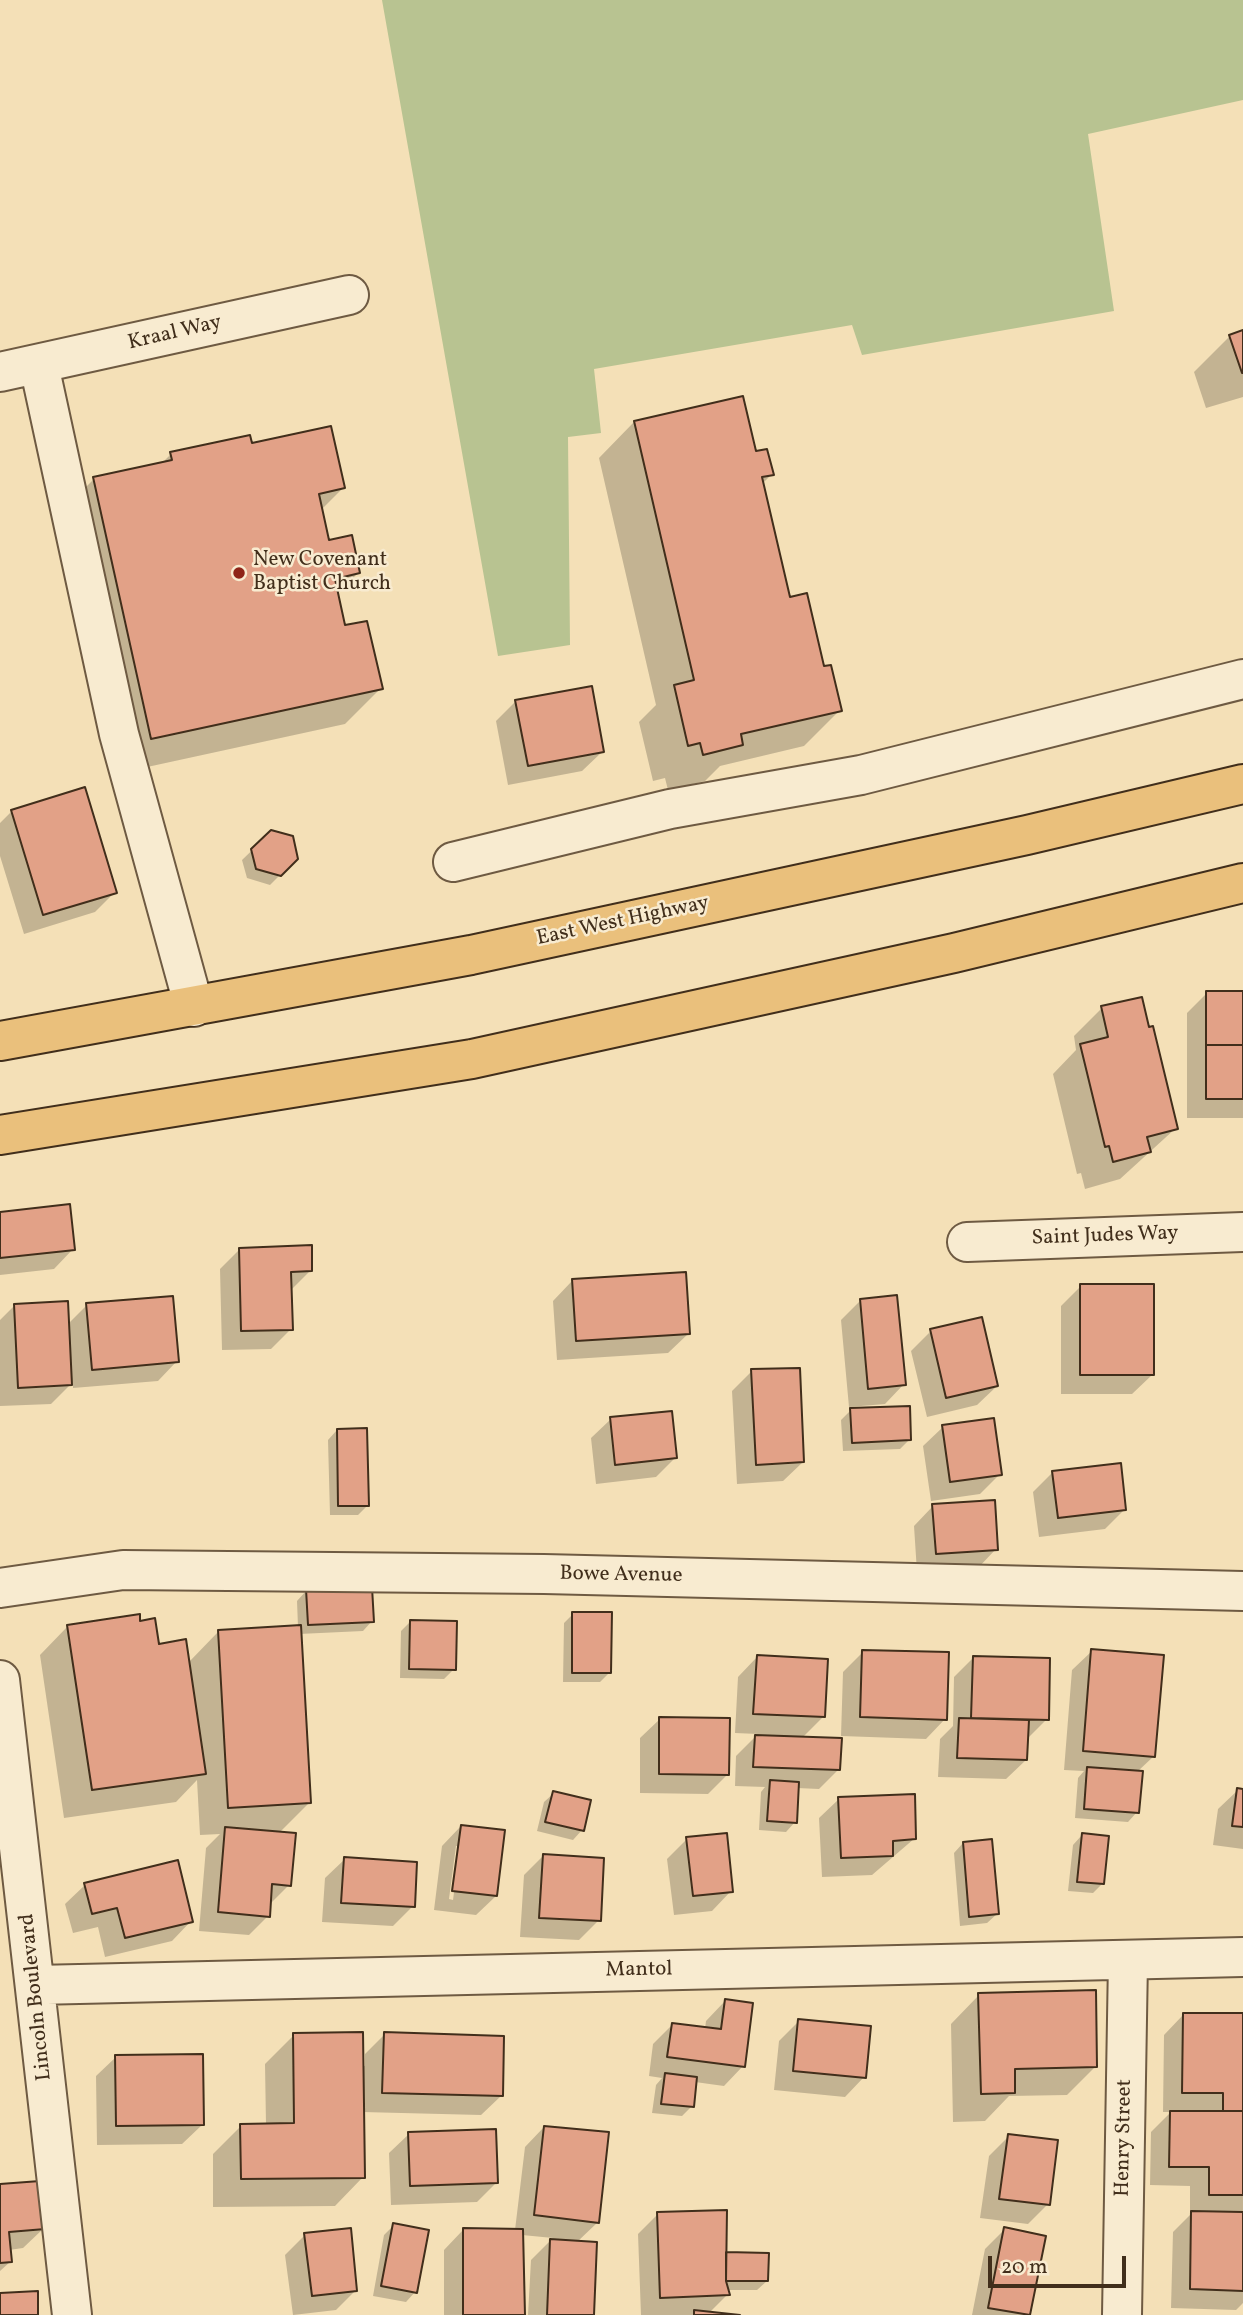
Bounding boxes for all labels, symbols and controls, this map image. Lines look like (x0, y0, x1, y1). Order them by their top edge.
street label: Kraal Way (126, 311, 224, 357)
place label: New Covenant Baptist Church (253, 548, 391, 598)
marker: New Covenant Baptist Church (231, 565, 247, 581)
street label: East West Highway (535, 891, 711, 953)
street label: Saint Judes Way (1031, 1222, 1179, 1252)
street label: Bowe Avenue (559, 1562, 683, 1590)
street label: Lincoln Boulevard (16, 1912, 58, 2082)
street label: Mantol (605, 1958, 673, 1984)
street label: Henry Street (1111, 2079, 1139, 2197)
scale bar (991, 2242, 1129, 2286)
text: 20 m (1001, 2253, 1047, 2282)

